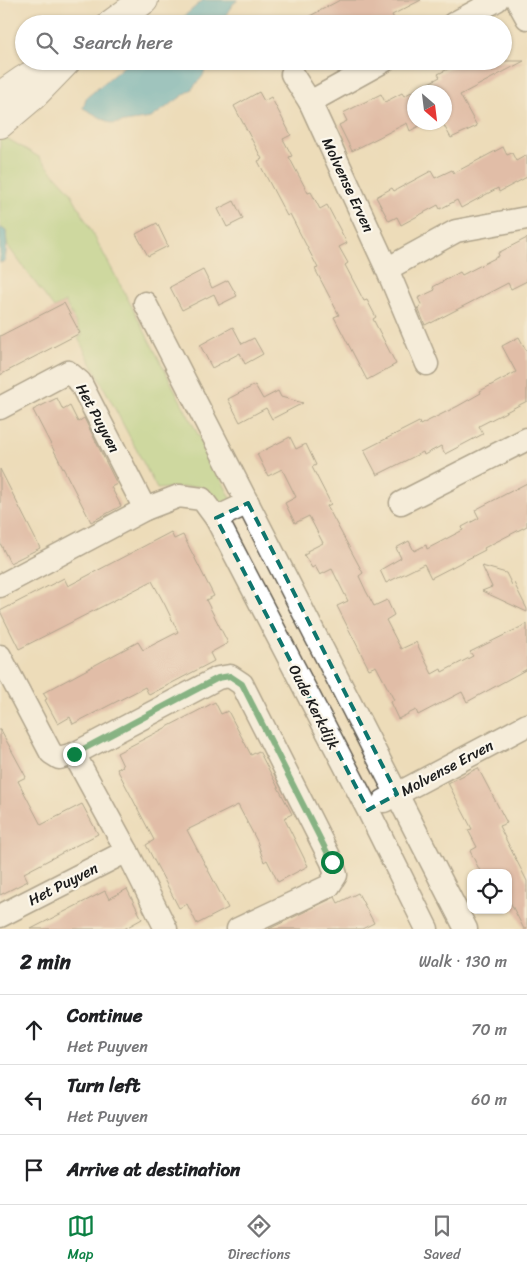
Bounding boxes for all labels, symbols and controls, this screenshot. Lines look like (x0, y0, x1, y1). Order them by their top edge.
search box (15, 15, 512, 70)
text: Search here (73, 26, 173, 59)
icon: search (33, 29, 61, 57)
north arrow (407, 85, 452, 130)
street label: Molvense Erven (315, 133, 381, 237)
street label: Het Puyven (69, 378, 127, 458)
street label: Oude Kerkdijk (281, 660, 347, 754)
street label: Molvense Erven (396, 733, 498, 803)
route end (63, 743, 86, 766)
route start (321, 851, 344, 874)
street label: Het Puyven (23, 855, 103, 913)
map controls (467, 869, 512, 914)
button: locate (467, 869, 512, 914)
text: 2 min (20, 943, 71, 981)
text: Walk · 130 m (419, 947, 507, 976)
text: Continue (67, 999, 143, 1032)
text: 70 m (471, 1015, 507, 1044)
icon: ahead (20, 1016, 48, 1044)
text: Het Puyven (67, 1032, 148, 1061)
text: Turn left (67, 1069, 140, 1102)
text: 60 m (471, 1085, 507, 1114)
icon: left (20, 1086, 48, 1114)
text: Het Puyven (67, 1102, 148, 1131)
text: Arrive at destination (67, 1153, 240, 1186)
icon: arrive (20, 1156, 48, 1184)
tab: Map (67, 1212, 95, 1267)
tab: Directions (228, 1212, 290, 1267)
tab: Saved (424, 1212, 460, 1267)

